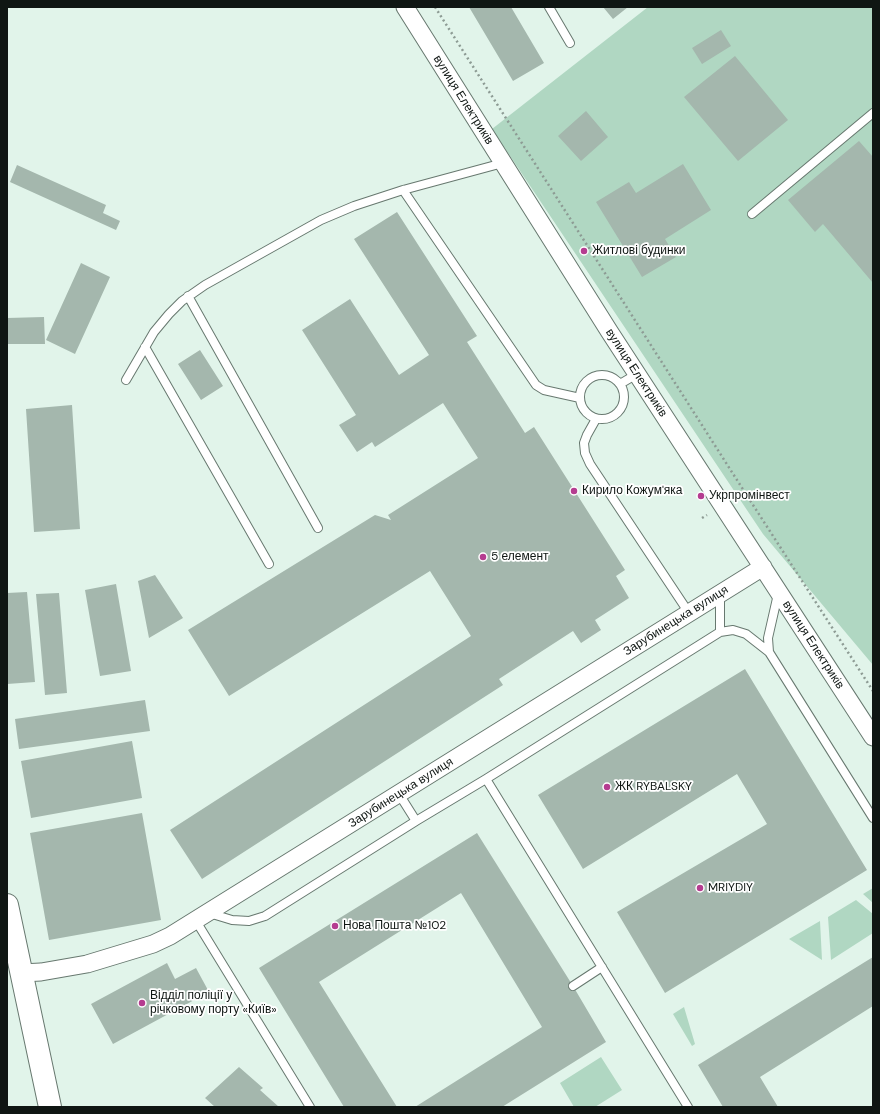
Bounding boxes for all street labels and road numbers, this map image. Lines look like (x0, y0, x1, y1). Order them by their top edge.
street label: вулиця Електриків (430, 53, 496, 147)
street label: вулиця Електриків (602, 326, 670, 420)
street label: Зарубинецька вулиця (621, 583, 731, 659)
street label: вулиця Електриків (779, 598, 847, 692)
street label: Зарубинецька вулиця (346, 755, 456, 831)

